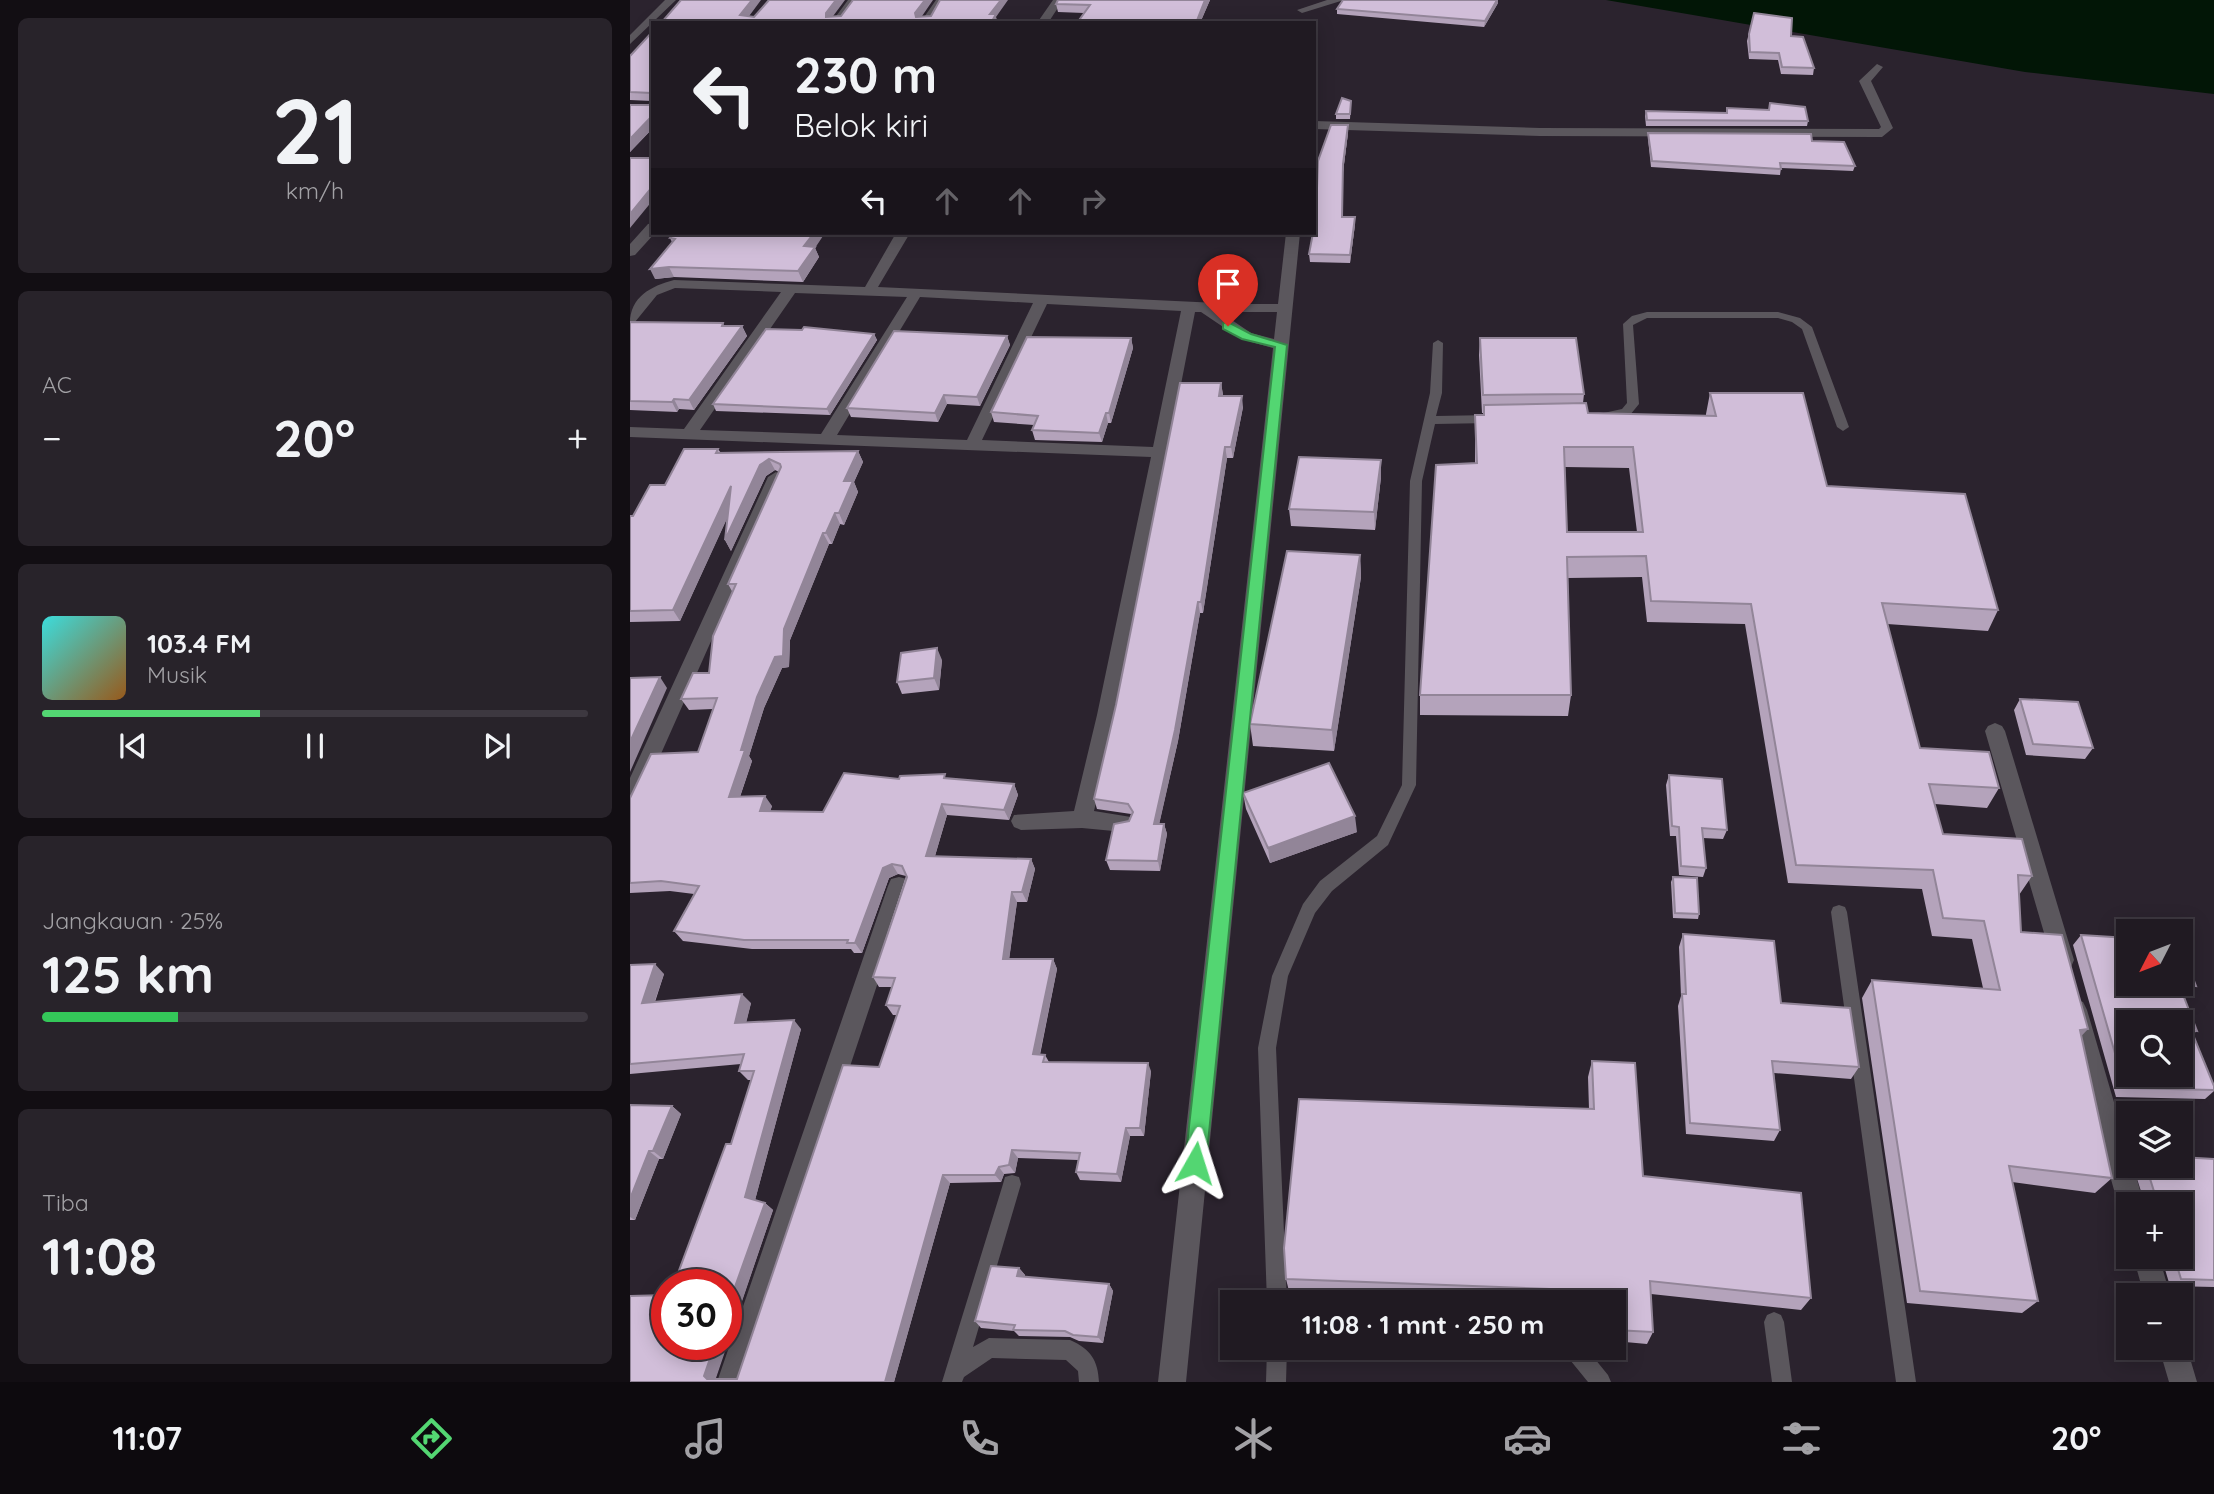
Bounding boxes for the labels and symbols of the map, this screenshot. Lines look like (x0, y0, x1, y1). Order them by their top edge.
pin (1198, 254, 1258, 326)
north arrow (2116, 919, 2193, 996)
position arrow (1158, 1126, 1232, 1200)
speed limit sign: 30 (651, 1269, 742, 1360)

